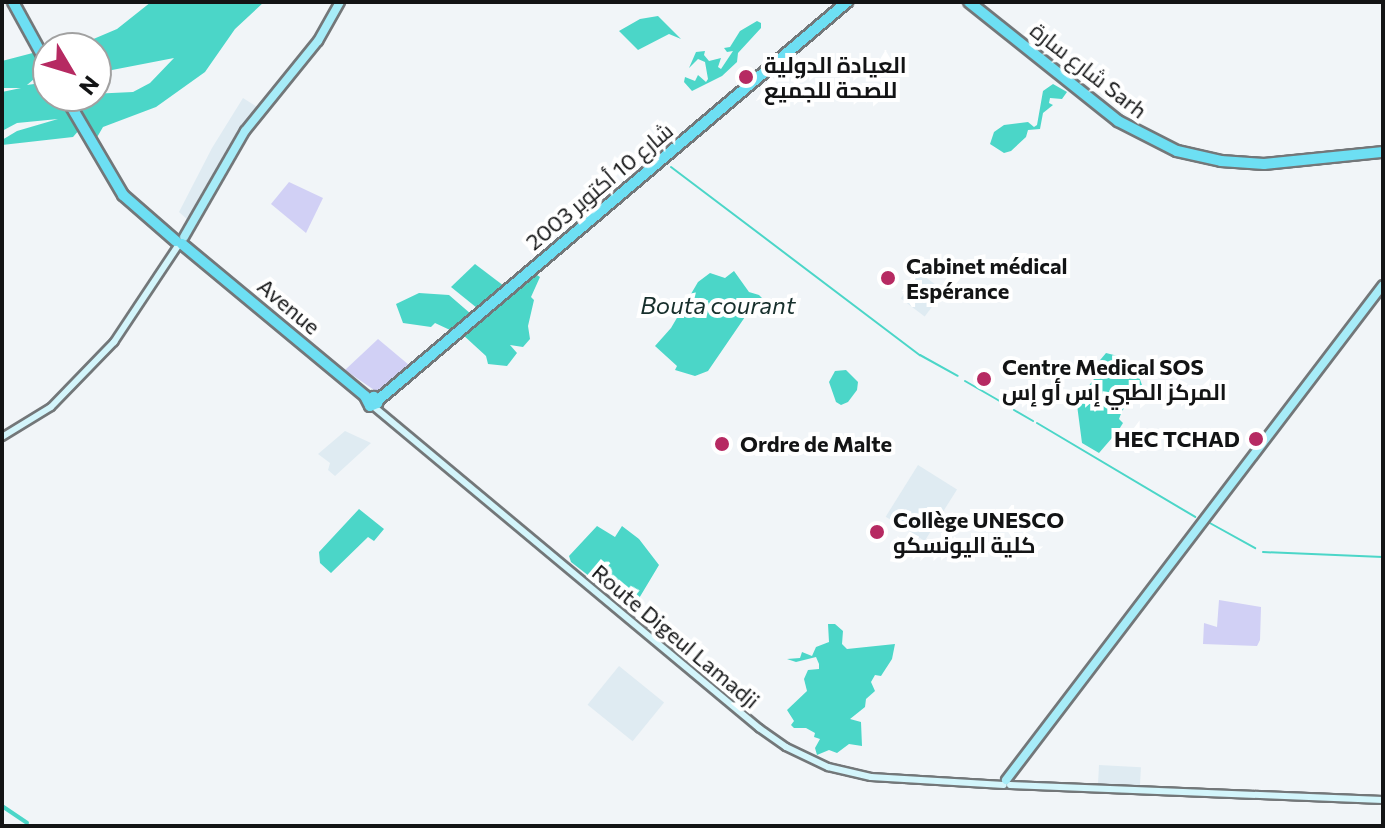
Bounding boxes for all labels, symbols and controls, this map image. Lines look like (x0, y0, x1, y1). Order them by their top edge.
street label: شارع سارة Sarh (1026, 16, 1152, 124)
north arrow (32, 32, 112, 112)
place label: العيادة الدولية للصحة للجميع (764, 51, 907, 102)
marker: العيادة الدولية للصحة للجميع (735, 66, 757, 88)
text: N (74, 71, 105, 101)
street label: شارع 10 أكتوبر 2003 (520, 117, 678, 255)
place label: Cabinet médical Espérance (906, 252, 1068, 304)
marker: Cabinet médical Espérance (877, 267, 899, 289)
street label: Avenue (252, 272, 326, 340)
water label: Bouta courant (640, 291, 796, 319)
place label: Centre Medical SOS المركز الطبي إس أو إس (1002, 353, 1227, 404)
marker: Centre Medical SOS المركز الطبي إس أو إس (973, 368, 995, 390)
place label: HEC TCHAD (1114, 426, 1240, 452)
marker: HEC TCHAD (1247, 430, 1265, 448)
place label: Ordre de Malte (740, 431, 892, 457)
marker: Ordre de Malte (711, 433, 733, 455)
place label: Collège UNESCO كلية اليونسكو (893, 506, 1064, 558)
marker: Collège UNESCO كلية اليونسكو (868, 523, 886, 541)
street label: Route Digeul Lamadji (587, 558, 765, 714)

